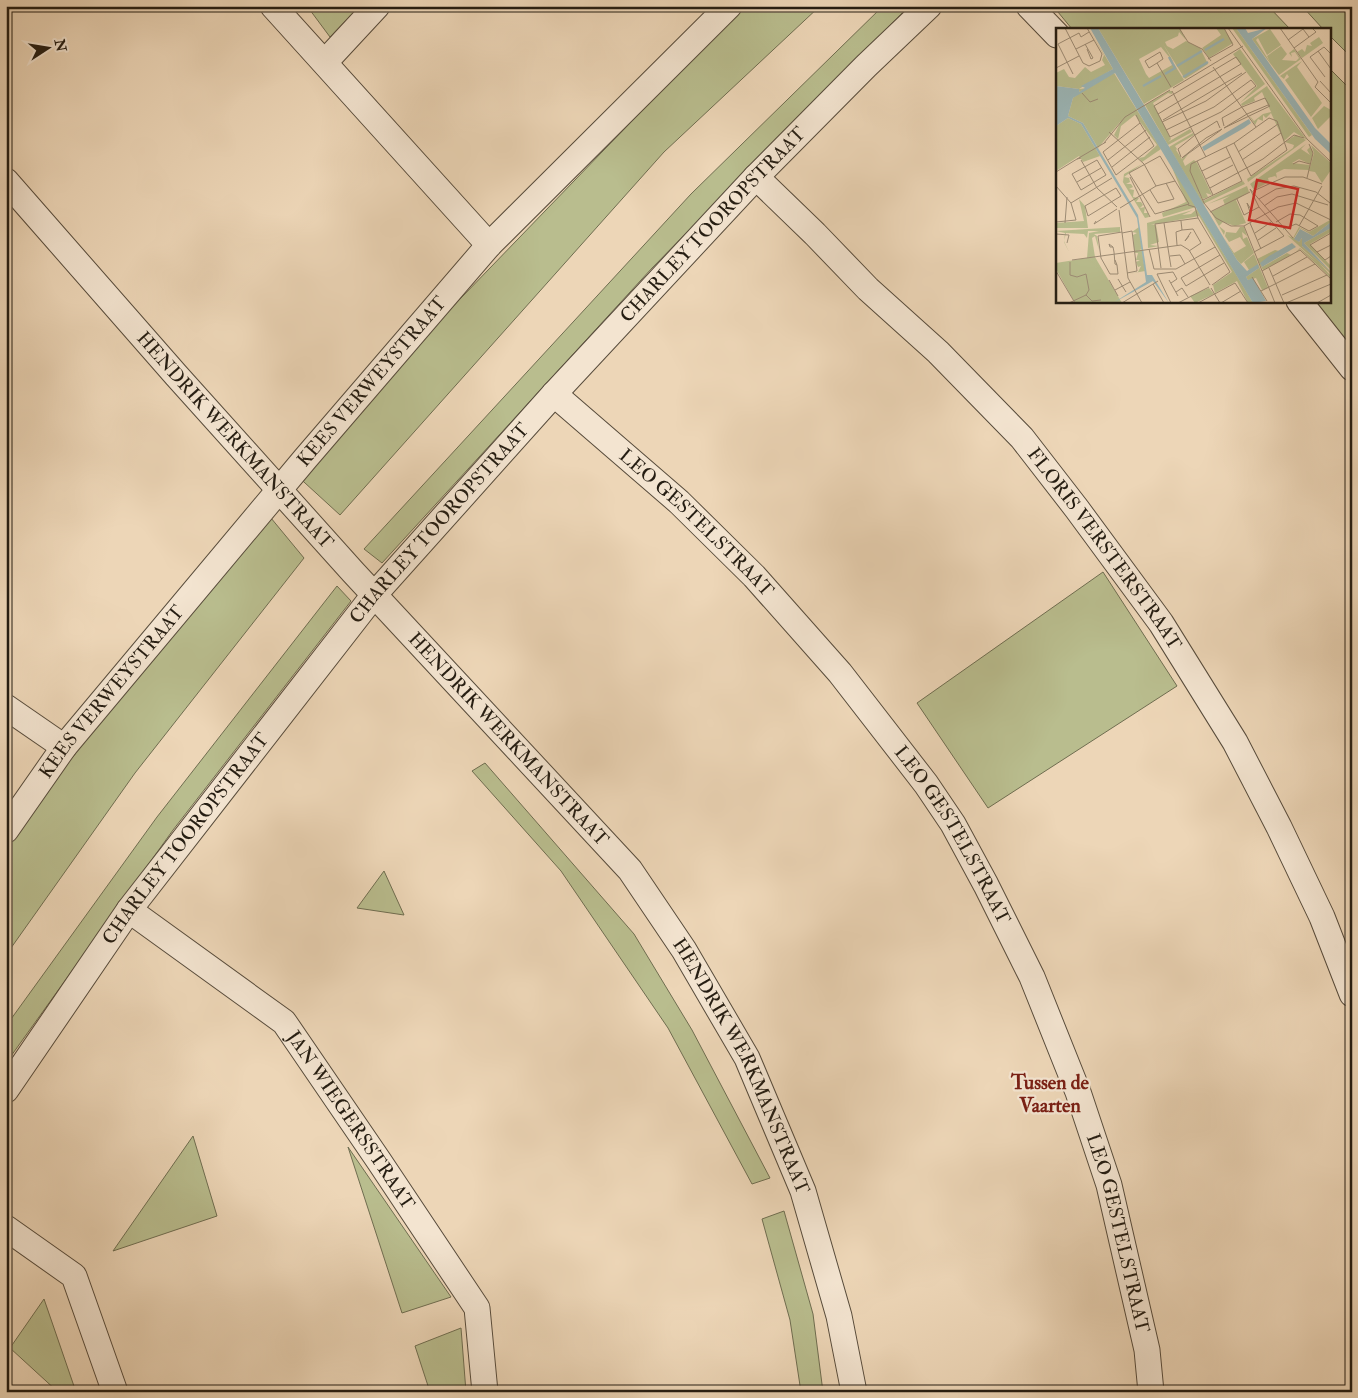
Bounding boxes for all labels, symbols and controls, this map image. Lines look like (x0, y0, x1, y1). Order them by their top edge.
north arrow (22, 22, 72, 72)
inset map (1056, 28, 1330, 302)
text: N (50, 37, 70, 54)
street label: CHARLEY TOOROPSTRAAT (615, 122, 811, 328)
street label: KEES VERWEYSTRAAT (292, 291, 451, 472)
street label: HENDRIK WERKMANSTRAAT (132, 327, 339, 554)
street label: CHARLEY TOOROPSTRAAT (344, 418, 534, 629)
street label: FLORIS VERSTERSTRAAT (1022, 443, 1187, 654)
street label: LEO GESTELSTRAAT (614, 444, 779, 602)
street label: KEES VERWEYSTRAAT (34, 600, 190, 783)
street label: HENDRIK WERKMANSTRAAT (403, 627, 614, 851)
street label: CHARLEY TOOROPSTRAAT (97, 728, 274, 949)
street label: LEO GESTELSTRAAT (889, 741, 1016, 928)
street label: HENDRIK WERKMANSTRAAT (667, 933, 815, 1198)
street label: JAN WIEGERSSTRAAT (281, 1025, 420, 1214)
district label: Tussen de Vaarten (1010, 1070, 1090, 1118)
street label: LEO GESTELSTRAAT (1081, 1131, 1155, 1335)

